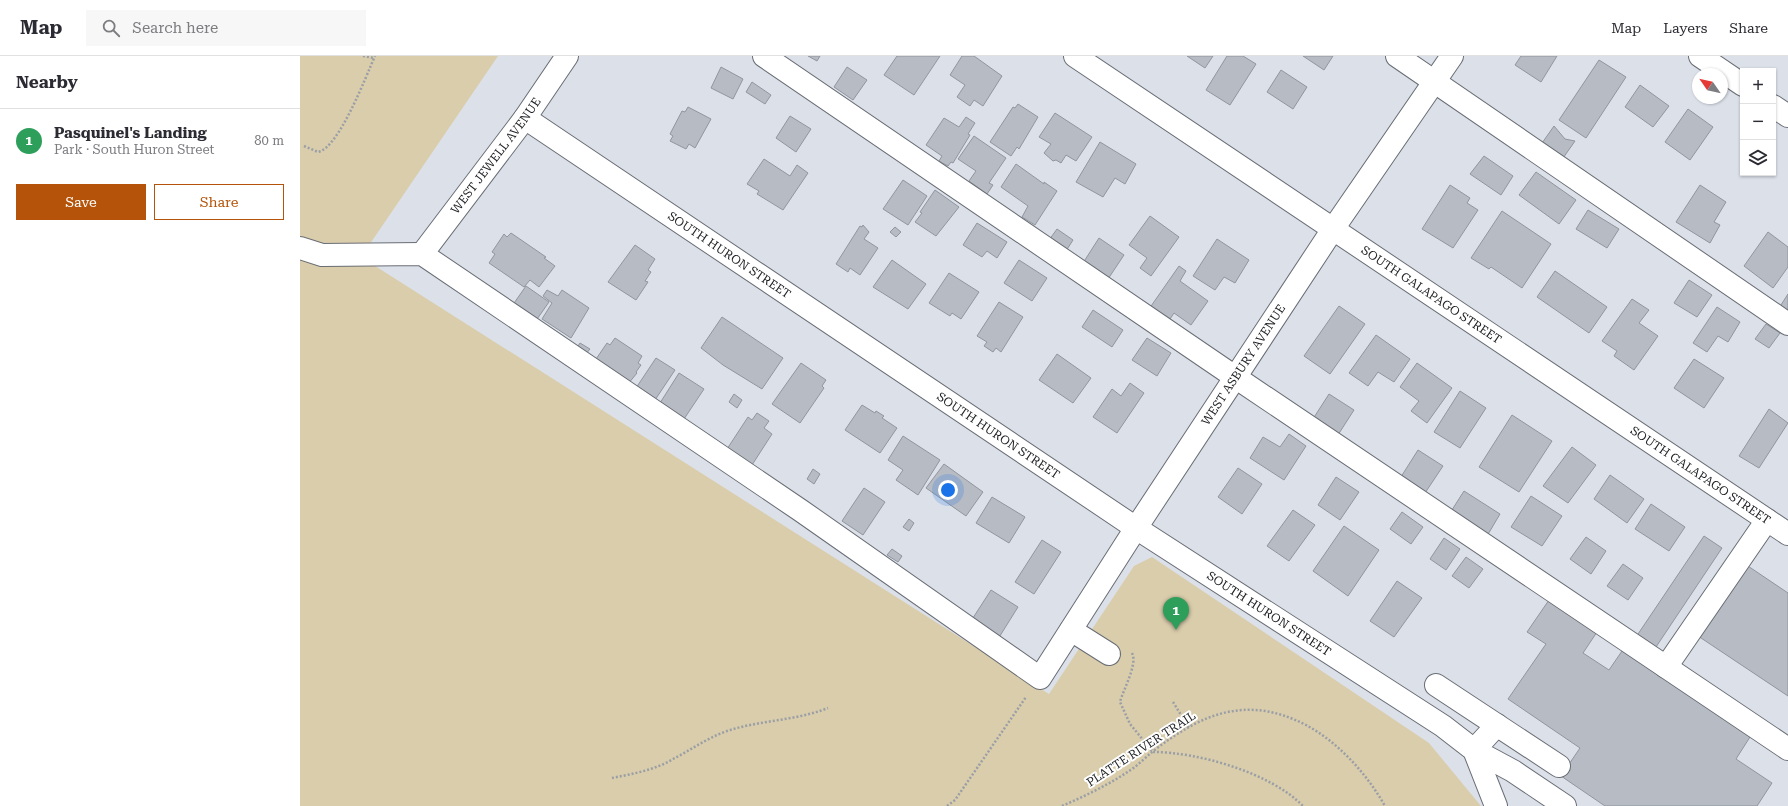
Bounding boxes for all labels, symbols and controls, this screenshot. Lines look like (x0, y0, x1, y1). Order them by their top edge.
search box (86, 10, 366, 46)
text: Map (20, 16, 62, 39)
icon: search (100, 17, 122, 39)
text: Search here (132, 19, 218, 37)
text: Map (1611, 20, 1641, 36)
text: Layers (1663, 20, 1707, 36)
text: Share (1729, 20, 1768, 36)
north arrow (1692, 68, 1728, 104)
map controls (1740, 68, 1776, 176)
button: + (1740, 68, 1776, 104)
text: Nearby (16, 72, 78, 92)
street label: WEST JEWELL AVENUE (448, 95, 544, 216)
button: − (1740, 104, 1776, 140)
text: Pasquinel's Landing (54, 124, 207, 142)
text: 1 (25, 133, 33, 148)
text: 80 m (254, 133, 284, 148)
button: layers (1740, 140, 1776, 176)
text: Park · South Huron Street (54, 142, 214, 157)
button: Save (16, 184, 146, 220)
button: Share (154, 184, 284, 220)
street label: SOUTH HURON STREET (665, 209, 793, 301)
street label: SOUTH GALAPAGO STREET (1359, 243, 1504, 347)
street label: WEST ASBURY AVENUE (1199, 302, 1288, 428)
street label: SOUTH HURON STREET (934, 389, 1062, 482)
street label: SOUTH GALAPAGO STREET (1628, 423, 1773, 527)
your location (938, 480, 958, 500)
street label: SOUTH HURON STREET (1204, 569, 1334, 659)
pin: 1 (1163, 597, 1189, 630)
street label: PLATTE RIVER TRAIL (1084, 709, 1198, 789)

